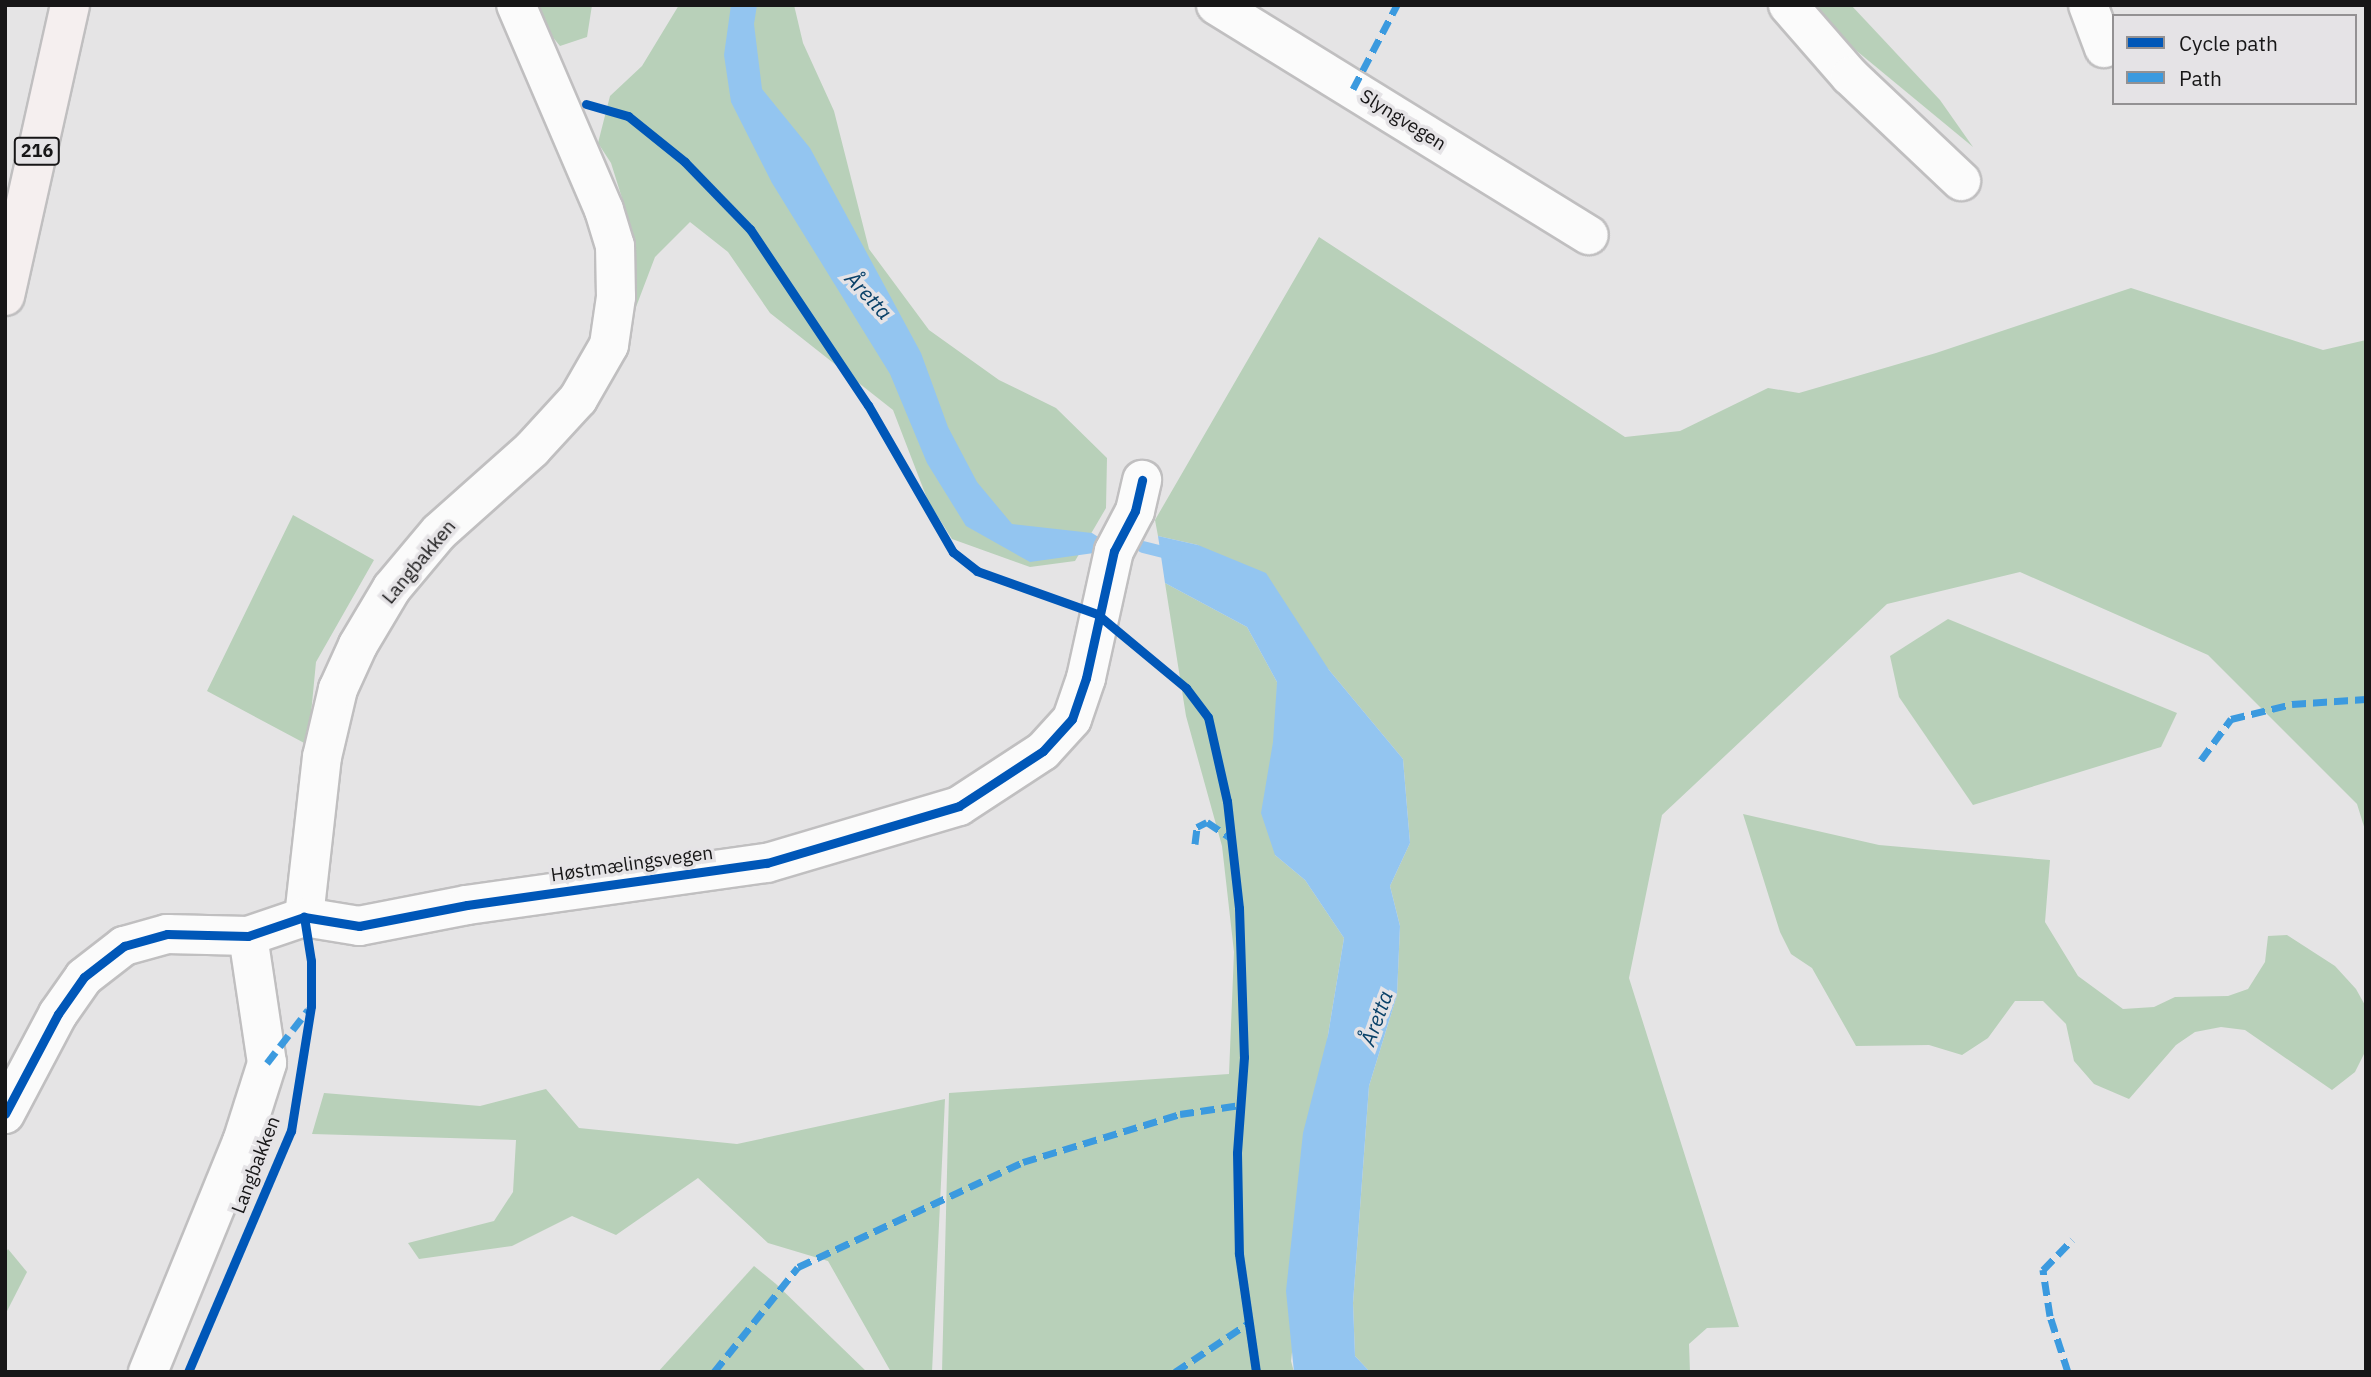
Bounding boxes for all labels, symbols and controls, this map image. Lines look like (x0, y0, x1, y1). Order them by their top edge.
legend (2112, 14, 2357, 105)
text: Cycle path (2179, 29, 2278, 57)
text: Path (2179, 64, 2222, 92)
street label: Slyngvegen (1356, 85, 1450, 155)
road number: 216 (12, 136, 61, 166)
water label: Åretta (840, 266, 898, 324)
street label: Langbakken (377, 515, 461, 609)
street label: Høstmælingsvegen (549, 841, 715, 887)
water label: Åretta (1354, 987, 1398, 1049)
street label: Langbakken (227, 1113, 285, 1217)

